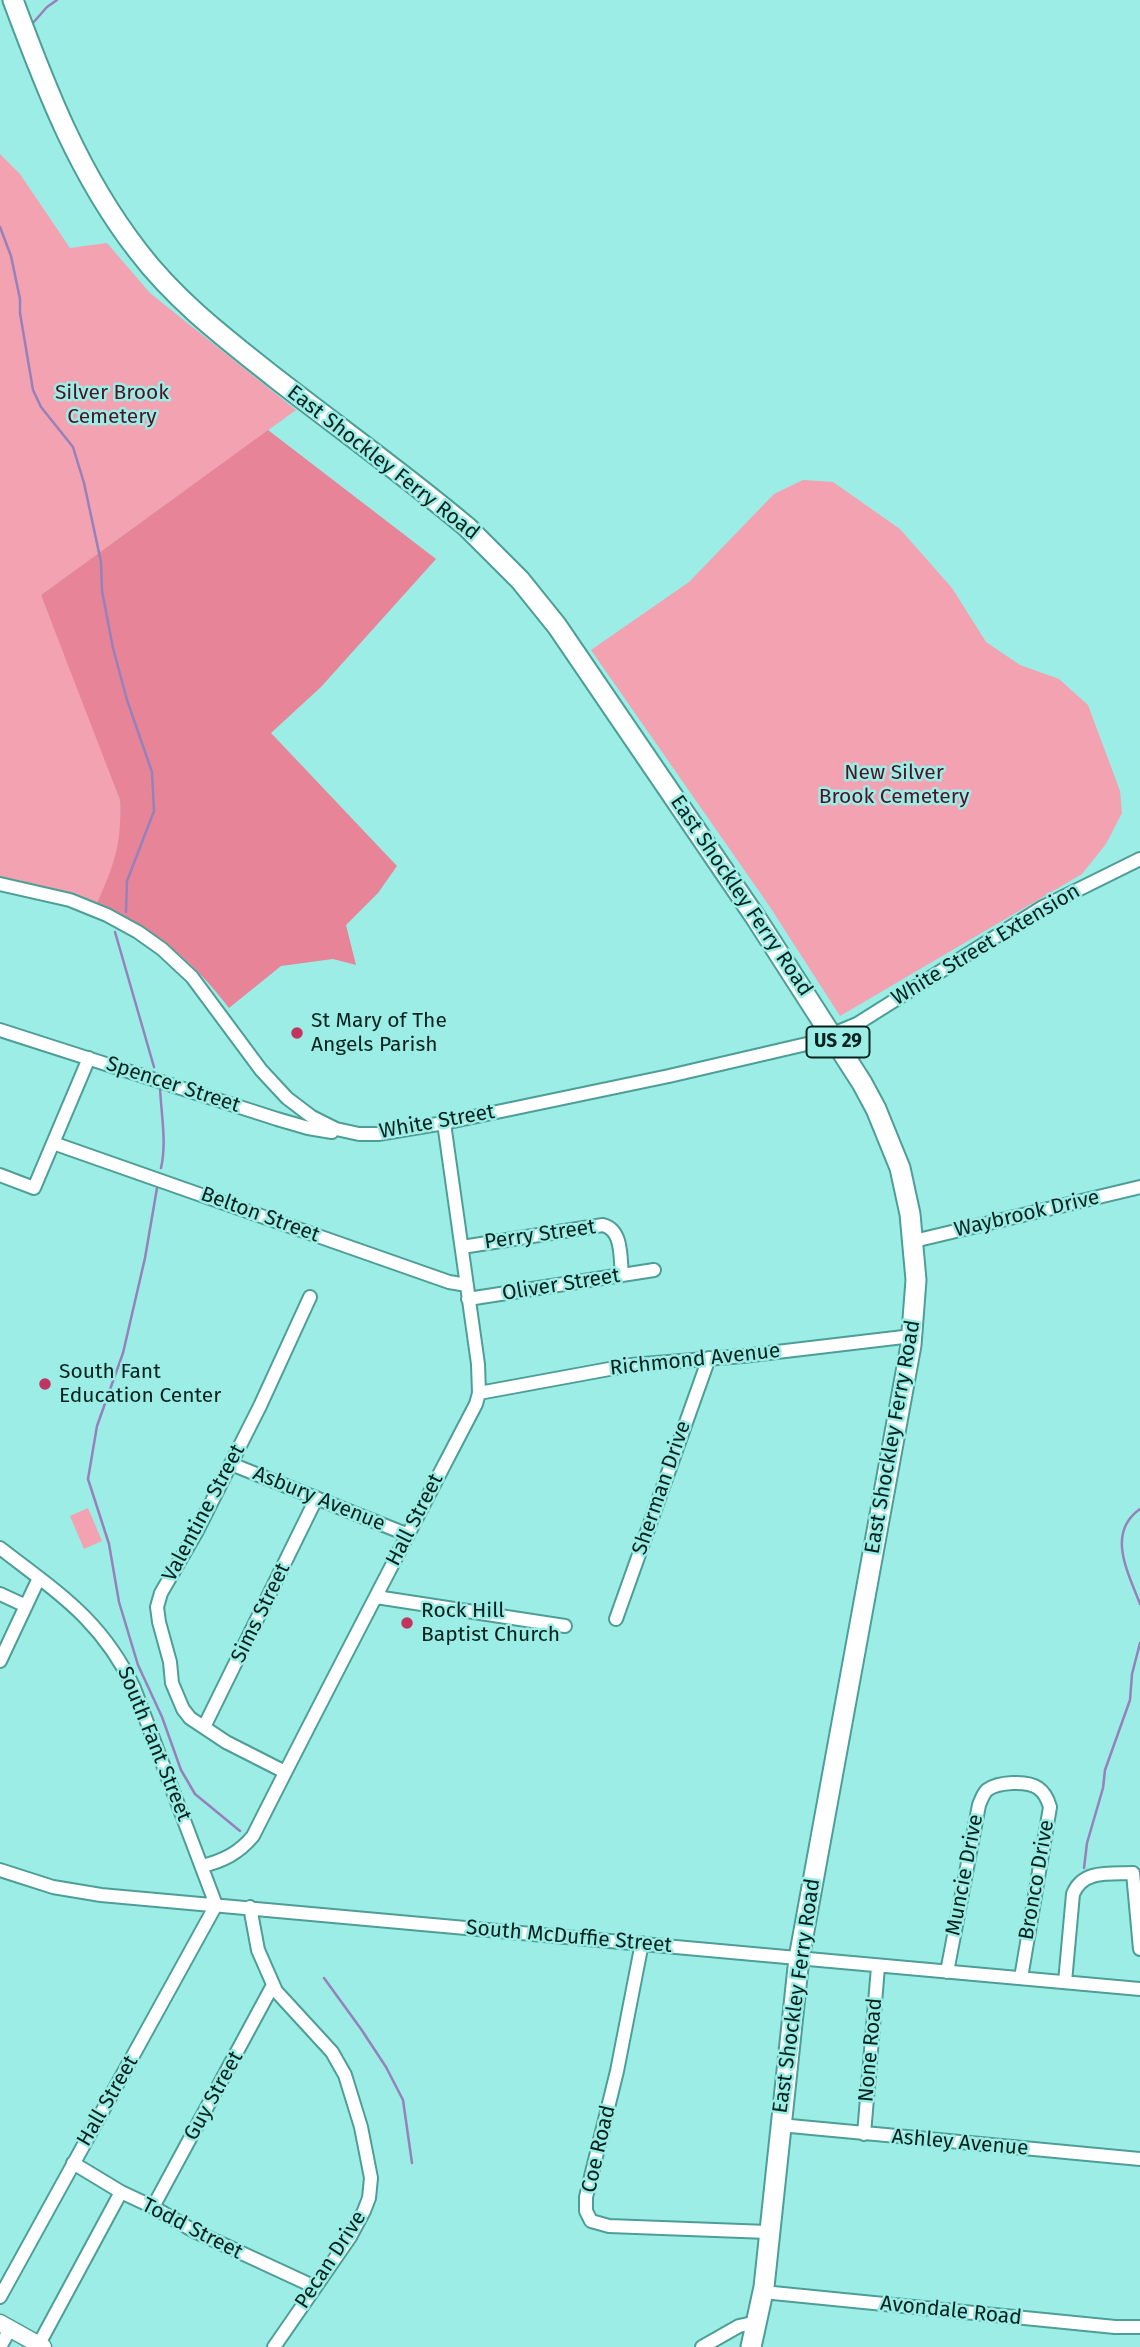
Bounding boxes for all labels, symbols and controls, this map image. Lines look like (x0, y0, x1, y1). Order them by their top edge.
park label: Silver Brook Cemetery (55, 380, 169, 430)
street label: East Shockley Ferry Road (282, 380, 484, 546)
park label: New Silver Brook Cemetery (819, 760, 969, 810)
street label: East Shockley Ferry Road (664, 791, 818, 1001)
street label: White Street Extension (887, 879, 1085, 1011)
place label: St Mary of The Angels Parish (311, 1008, 447, 1058)
marker: St Mary of The Angels Parish (289, 1025, 305, 1041)
road number: US 29 (806, 1026, 870, 1058)
street label: Spencer Street (103, 1051, 243, 1119)
street label: White Street (377, 1099, 497, 1145)
street label: Belton Street (197, 1182, 323, 1248)
street label: Waybrook Drive (952, 1185, 1102, 1243)
street label: Perry Street (483, 1215, 597, 1255)
street label: Oliver Street (500, 1263, 622, 1307)
street label: East Shockley Ferry Road (860, 1318, 926, 1556)
street label: Richmond Avenue (608, 1339, 782, 1381)
place label: South Fant Education Center (59, 1359, 221, 1409)
marker: South Fant Education Center (37, 1376, 53, 1392)
street label: Sherman Drive (627, 1418, 697, 1558)
street label: Valentine Street (157, 1440, 251, 1586)
street label: Asbury Avenue (249, 1461, 389, 1537)
street label: Hall Street (381, 1470, 449, 1570)
street label: Sims Street (226, 1559, 296, 1667)
place label: Rock Hill Baptist Church (421, 1598, 560, 1648)
marker: Rock Hill Baptist Church (399, 1615, 415, 1631)
street label: South Fant Street (112, 1663, 196, 1825)
street label: Muncie Drive (941, 1812, 989, 1938)
street label: Bronco Drive (1014, 1818, 1060, 1942)
street label: East Shockley Ferry Road (768, 1877, 826, 2115)
street label: South McDuffie Street (465, 1915, 673, 1959)
street label: None Road (854, 1997, 888, 2103)
street label: Guy Street (179, 2047, 249, 2145)
street label: Hall Street (72, 2051, 144, 2151)
street label: Coe Road (577, 2103, 621, 2195)
street label: Ashley Avenue (891, 2124, 1029, 2162)
street label: Todd Street (137, 2193, 247, 2265)
street label: Pecan Drive (290, 2206, 372, 2314)
street label: Avondale Road (879, 2291, 1023, 2331)

